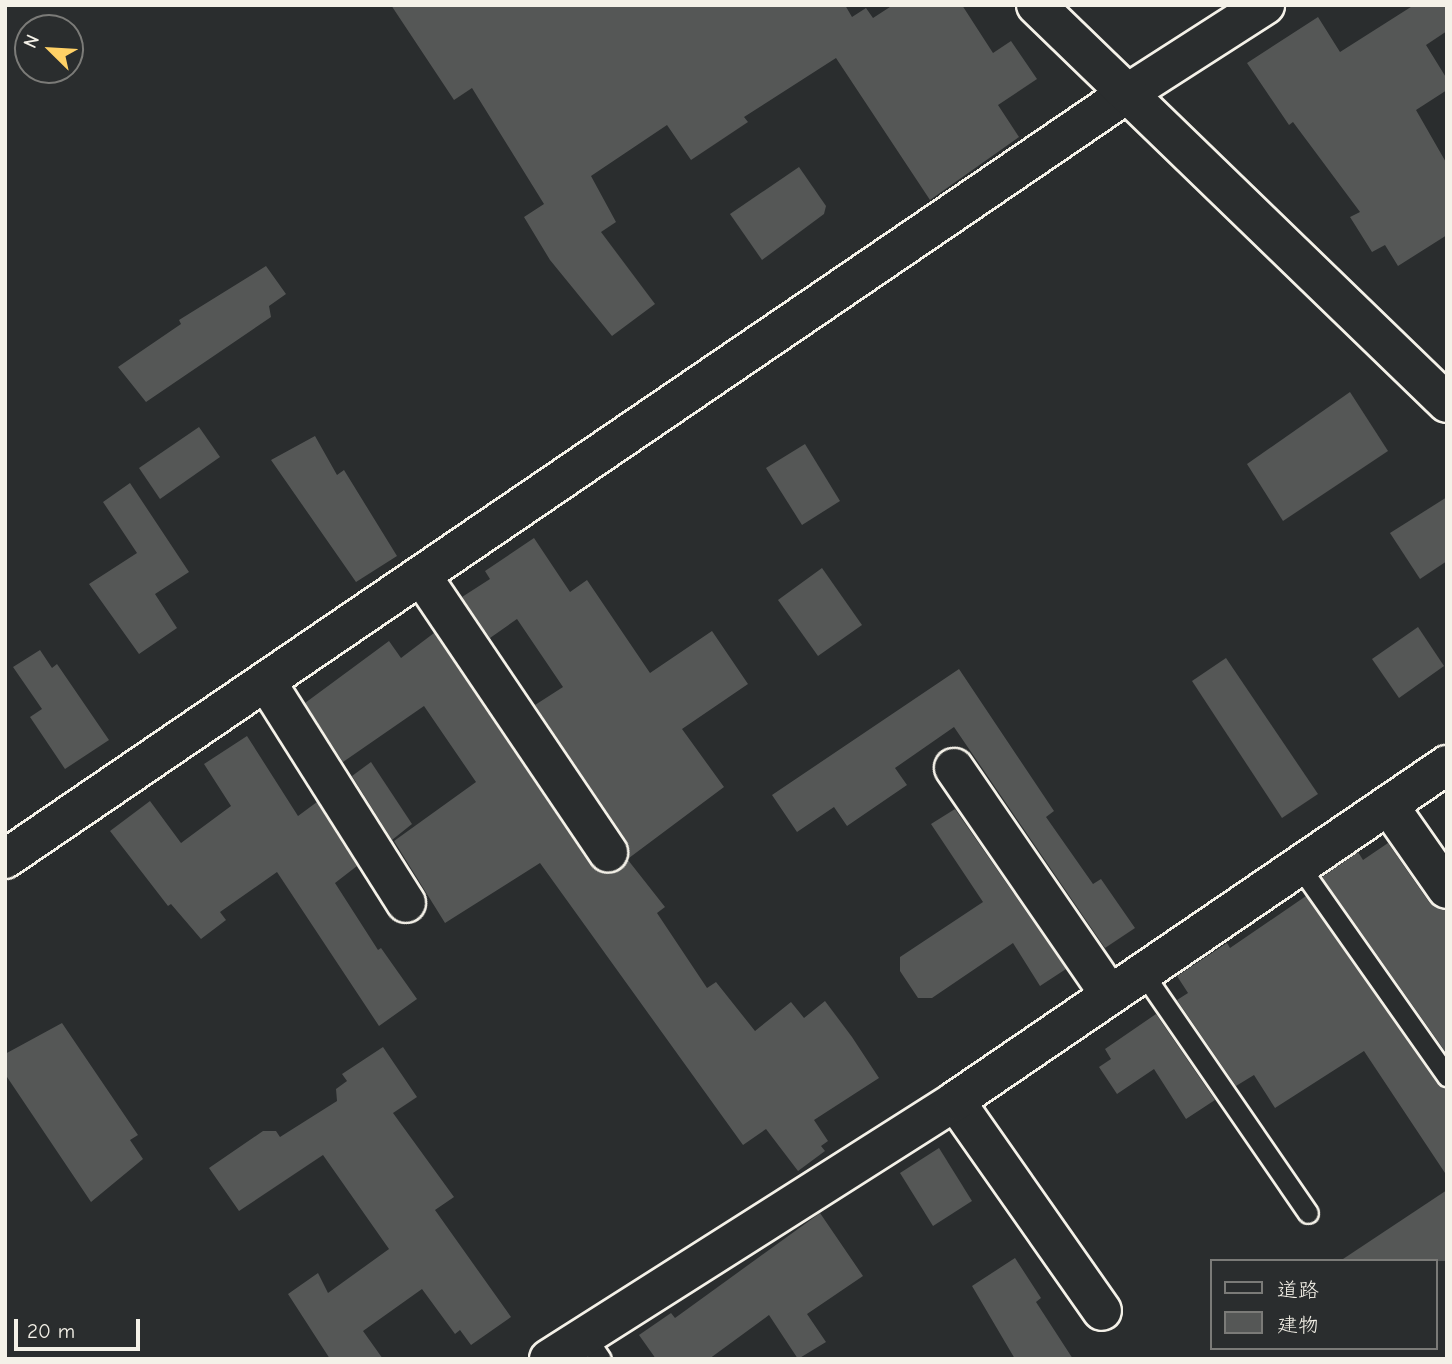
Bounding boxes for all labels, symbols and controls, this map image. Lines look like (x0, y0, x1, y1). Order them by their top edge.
north arrow (14, 14, 84, 84)
text: N (19, 31, 44, 51)
legend (1210, 1259, 1438, 1350)
text: 道路 (1277, 1278, 1319, 1302)
scale bar (18, 1304, 144, 1348)
text: 建物 (1277, 1313, 1319, 1337)
text: 20 m (27, 1319, 75, 1343)

